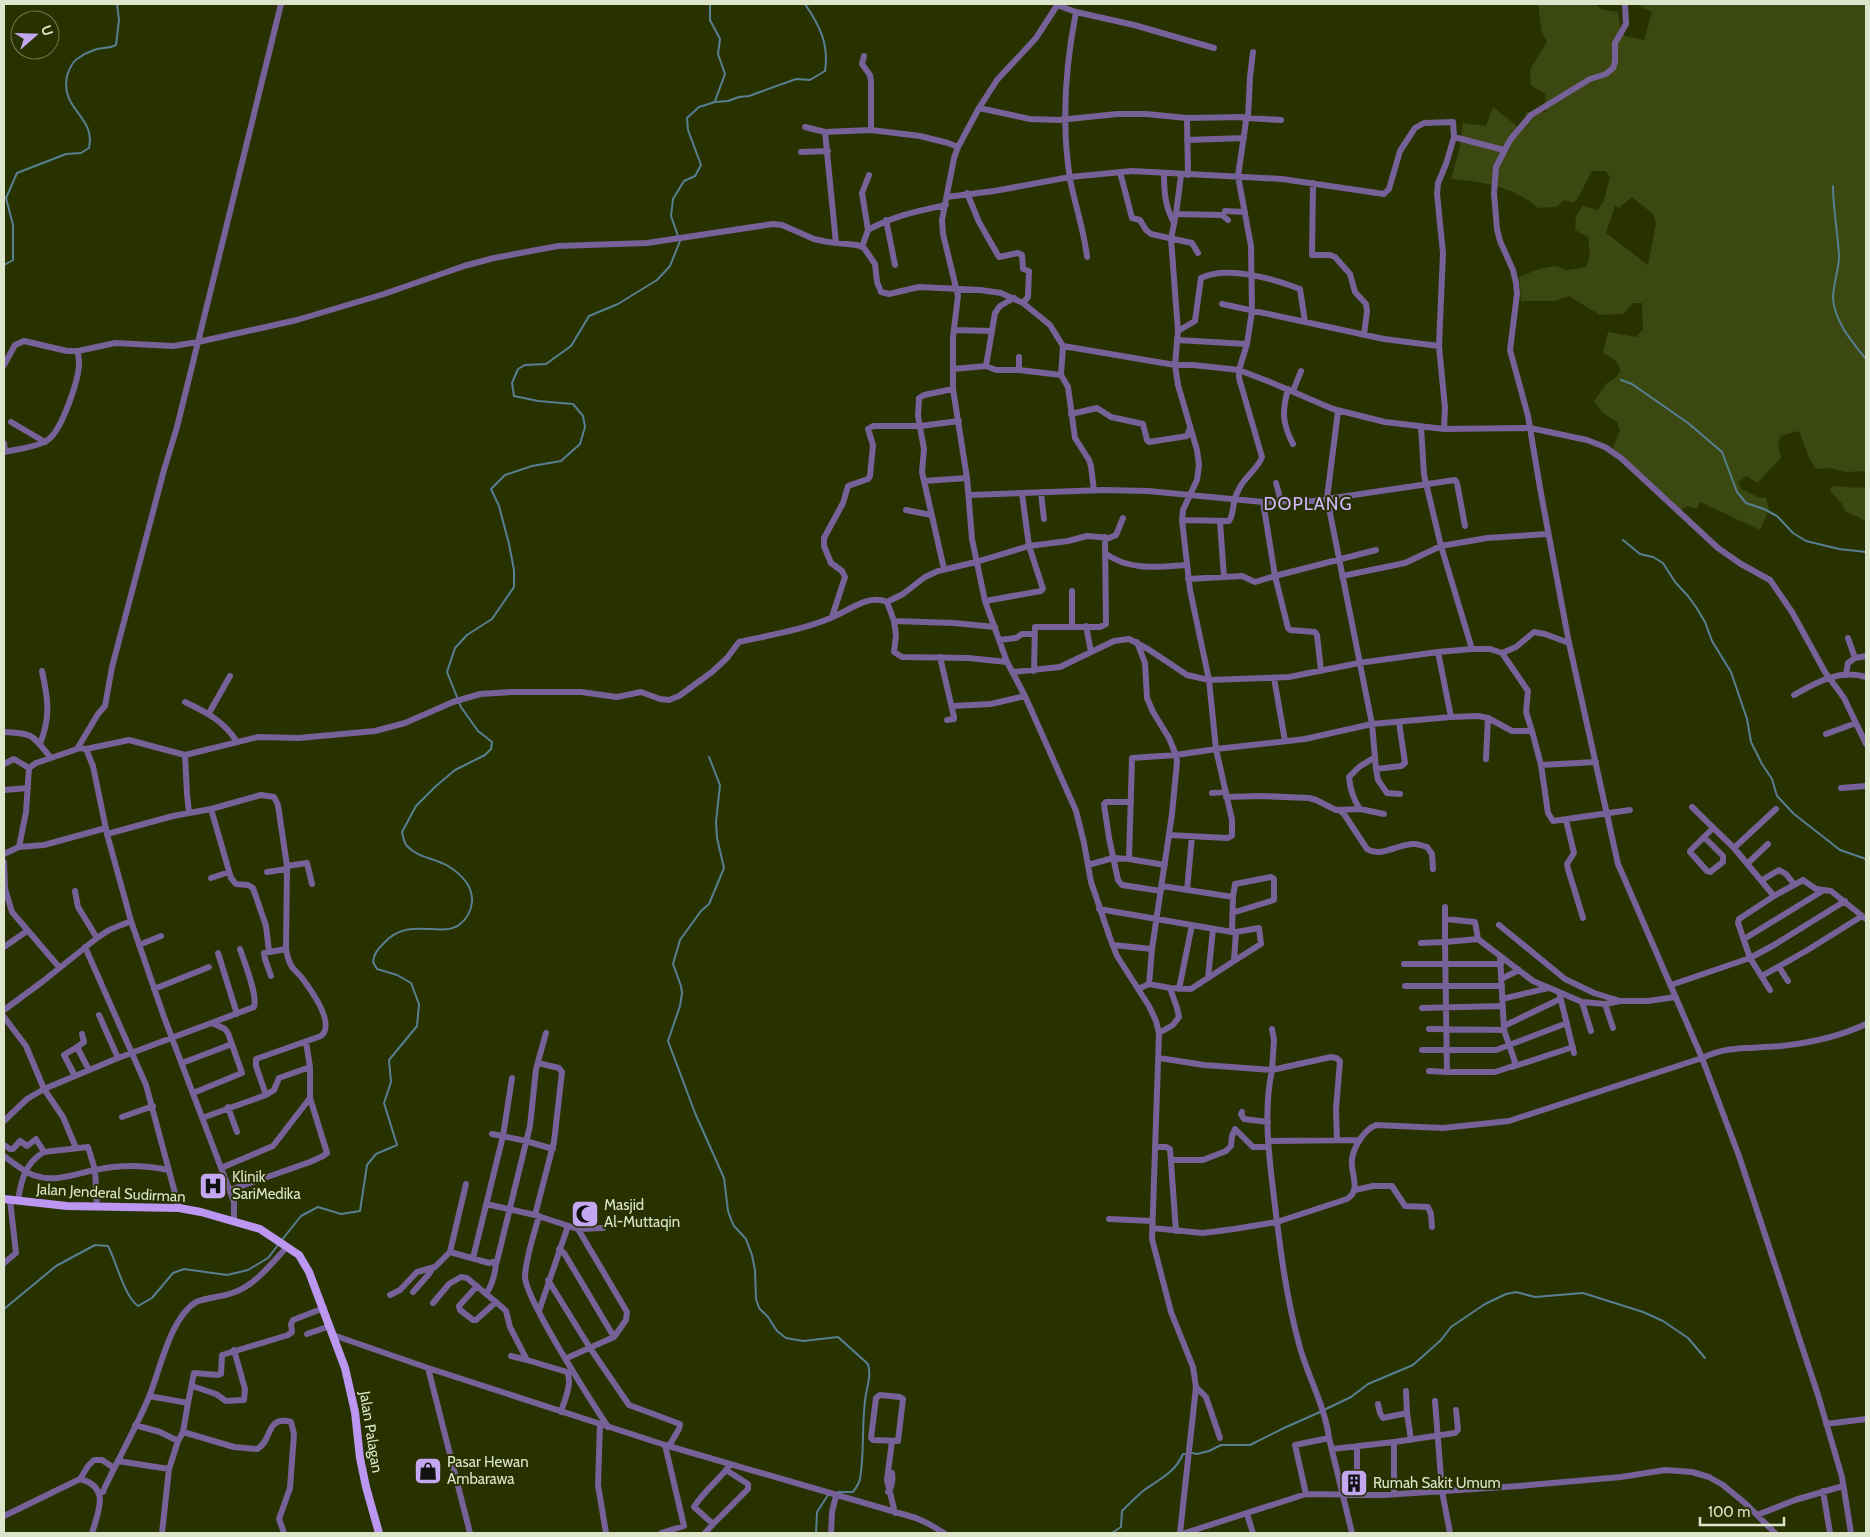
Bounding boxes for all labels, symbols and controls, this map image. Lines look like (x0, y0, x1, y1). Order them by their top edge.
north arrow (10, 10, 60, 60)
text: U (37, 23, 57, 38)
district label: DOPLANG (1263, 493, 1353, 515)
place label: Klinik SariMedika (232, 1168, 301, 1203)
hospital icon: Klinik SariMedika (198, 1171, 228, 1201)
street label: Jalan Jenderal Sudirman (35, 1180, 186, 1206)
place label: Masjid Al-Muttaqin (604, 1196, 680, 1231)
mosque icon: Masjid Al-Muttaqin (570, 1199, 600, 1229)
street label: Jalan Palagan (355, 1389, 386, 1474)
place label: Pasar Hewan Ambarawa (447, 1453, 529, 1488)
shop icon: Pasar Hewan Ambarawa (413, 1456, 443, 1486)
building icon: Rumah Sakit Umum (1339, 1468, 1369, 1498)
place label: Rumah Sakit Umum (1373, 1474, 1501, 1492)
scale bar (1700, 1494, 1784, 1526)
text: 100 m (1708, 1503, 1750, 1521)

